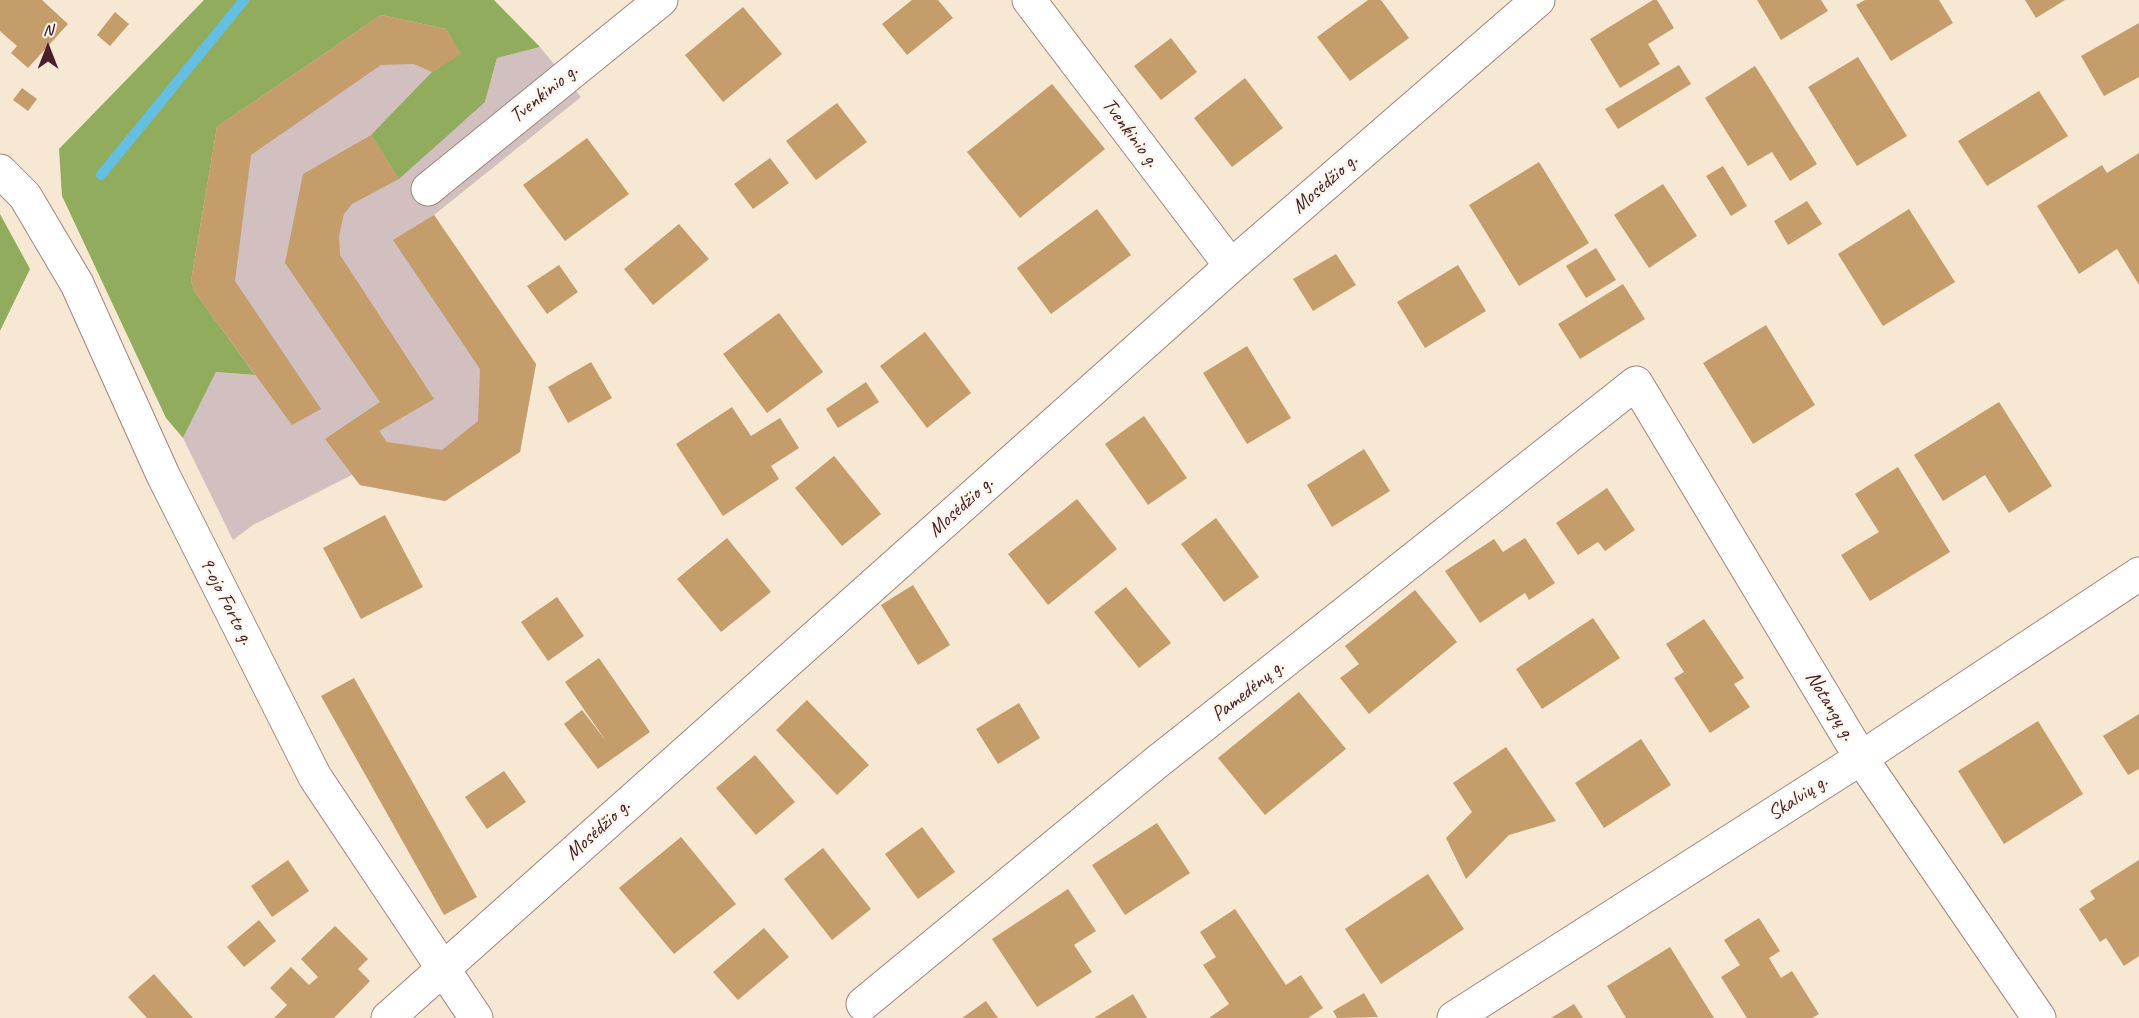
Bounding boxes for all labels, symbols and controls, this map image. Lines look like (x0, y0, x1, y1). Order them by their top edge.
north arrow (18, 18, 78, 78)
text: N (43, 20, 53, 40)
street label: Tvenkinio g. (505, 59, 583, 129)
street label: Tvenkinio g. (1096, 93, 1164, 173)
street label: Mosėdžio g. (1287, 148, 1363, 220)
street label: Mosėdžio g. (923, 471, 999, 543)
street label: 9-ojo Forto g. (193, 553, 259, 649)
street label: Pamedėnų g. (1206, 655, 1290, 727)
street label: Notangų g. (1799, 667, 1861, 745)
street label: Skalvių g. (1763, 769, 1833, 827)
street label: Mosėdžio g. (560, 794, 636, 866)

